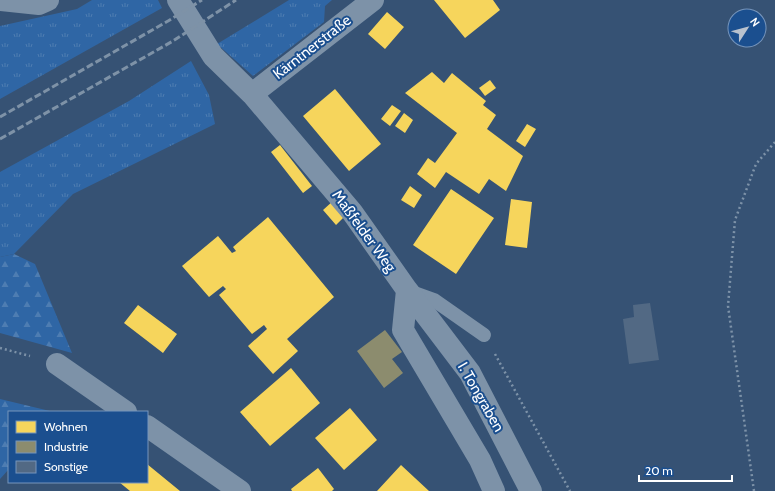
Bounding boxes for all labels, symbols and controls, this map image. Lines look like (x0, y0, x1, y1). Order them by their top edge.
north arrow (727, 8, 767, 48)
street label: Kärntnerstraße (269, 11, 355, 83)
text: N (747, 15, 763, 29)
street label: Maßfelder Weg (328, 187, 400, 276)
street label: I. Tongraben (454, 359, 508, 435)
legend (8, 411, 148, 483)
text: Wohnen (44, 419, 88, 434)
text: Industrie (44, 439, 88, 454)
scale bar (639, 457, 732, 483)
text: Sonstige (44, 459, 88, 474)
text: 20 m (645, 463, 673, 478)

